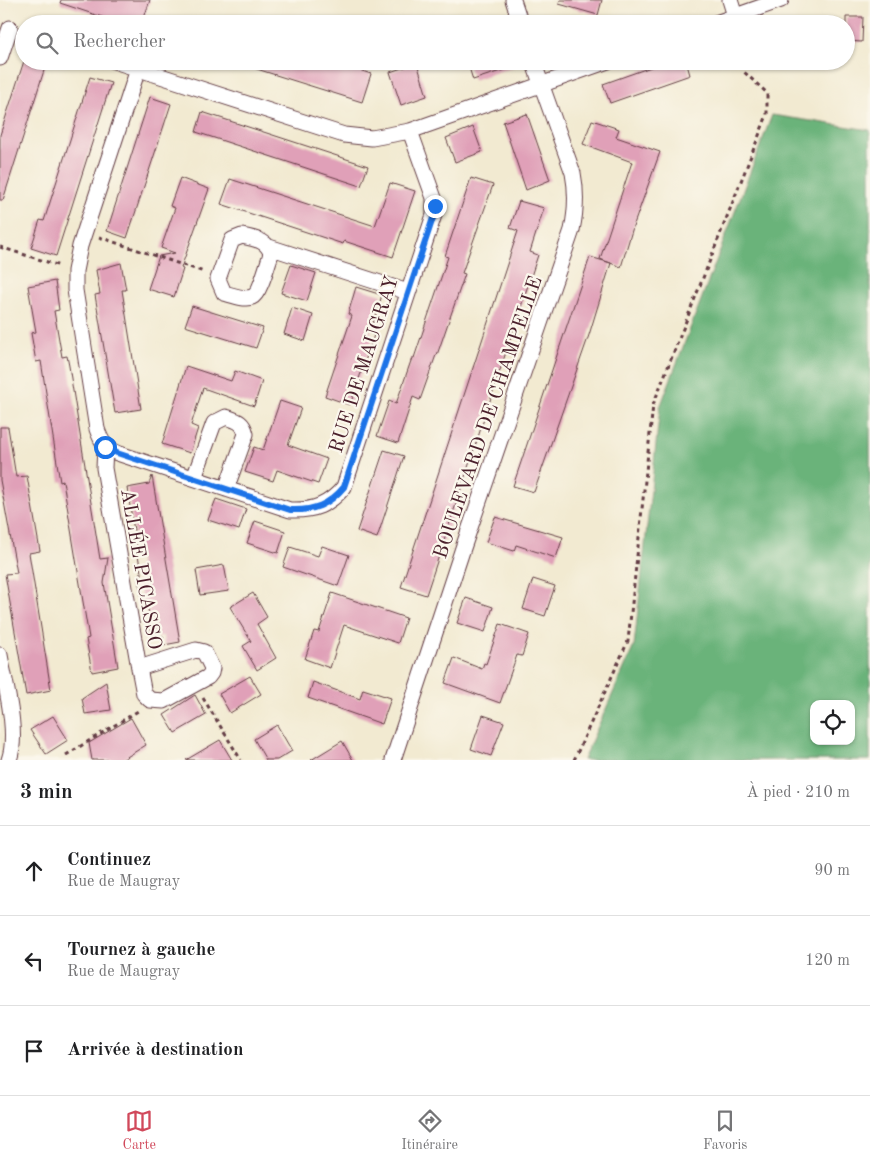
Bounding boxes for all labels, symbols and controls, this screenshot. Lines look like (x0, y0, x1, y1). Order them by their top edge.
search box (15, 15, 855, 70)
icon: search (33, 29, 61, 57)
text: Rechercher (73, 33, 166, 52)
route end (424, 195, 447, 218)
street label: RUE DE MAUGRAY (327, 273, 403, 456)
street label: BOULEVARD DE CHAMPELLE (431, 274, 547, 562)
route start (94, 436, 117, 459)
street label: ALLÉE PICASSO (116, 487, 167, 651)
map controls (810, 700, 855, 745)
button: locate (810, 700, 855, 745)
text: 3 min (20, 782, 73, 803)
text: À pied · 210 m (747, 785, 850, 801)
text: Continuez (67, 851, 151, 870)
icon: ahead (20, 857, 48, 885)
text: 90 m (814, 863, 850, 879)
text: Rue de Maugray (67, 874, 180, 890)
text: Tournez à gauche (67, 941, 215, 960)
icon: left (20, 947, 48, 975)
text: 120 m (805, 953, 850, 969)
text: Rue de Maugray (67, 964, 180, 980)
icon: arrive (20, 1037, 48, 1065)
text: Arrivée à destination (67, 1041, 243, 1060)
tab: Carte (123, 1107, 156, 1154)
tab: Itinéraire (401, 1107, 458, 1154)
tab: Favoris (703, 1107, 747, 1154)

